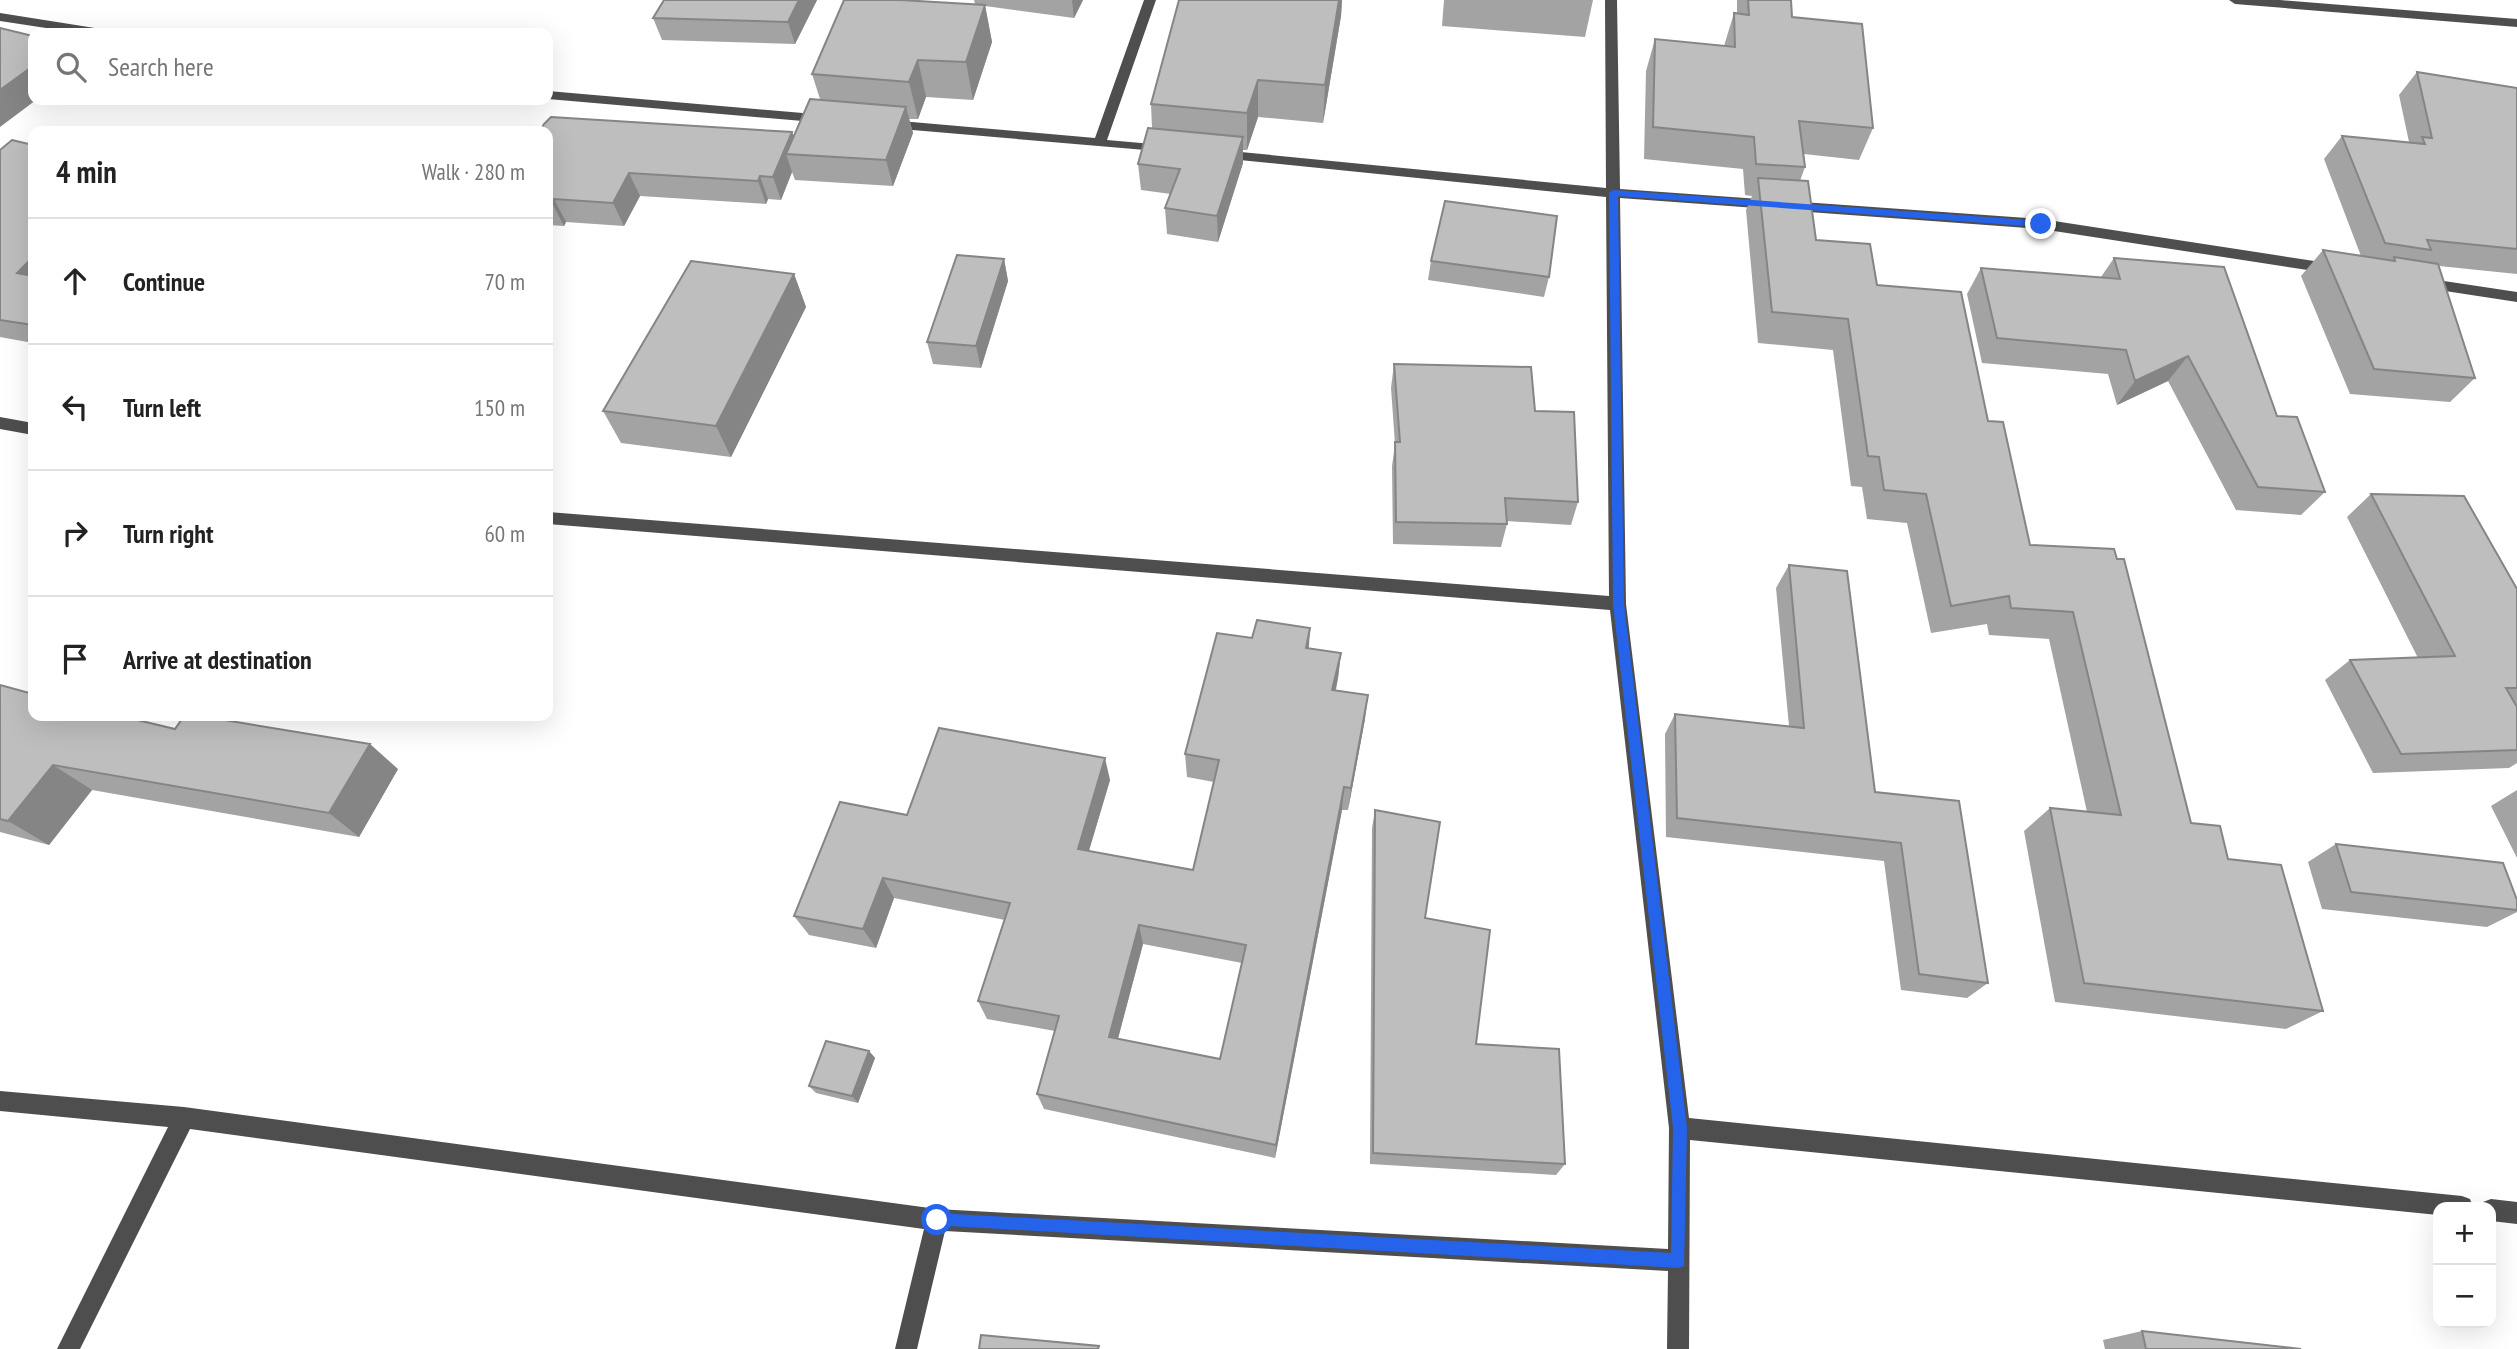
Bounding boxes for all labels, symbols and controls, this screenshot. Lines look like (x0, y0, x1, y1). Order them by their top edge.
search box (28, 28, 553, 105)
icon: search (52, 48, 90, 86)
text: Search here (108, 50, 214, 83)
text: 4 min (56, 152, 117, 191)
text: Walk · 280 m (422, 157, 525, 186)
route end (2025, 208, 2056, 239)
icon: ahead (56, 262, 94, 300)
text: Continue (123, 265, 205, 298)
text: 70 m (484, 267, 525, 296)
icon: left (56, 388, 94, 426)
text: Turn left (123, 391, 201, 424)
text: 150 m (474, 393, 525, 422)
icon: right (56, 514, 94, 552)
text: Turn right (123, 517, 214, 550)
text: 60 m (484, 519, 525, 548)
icon: arrive (56, 640, 94, 678)
text: Arrive at destination (123, 643, 312, 676)
map controls (2433, 1202, 2496, 1328)
button: + (2433, 1202, 2496, 1265)
route start (921, 1204, 952, 1235)
button: − (2433, 1265, 2496, 1328)

